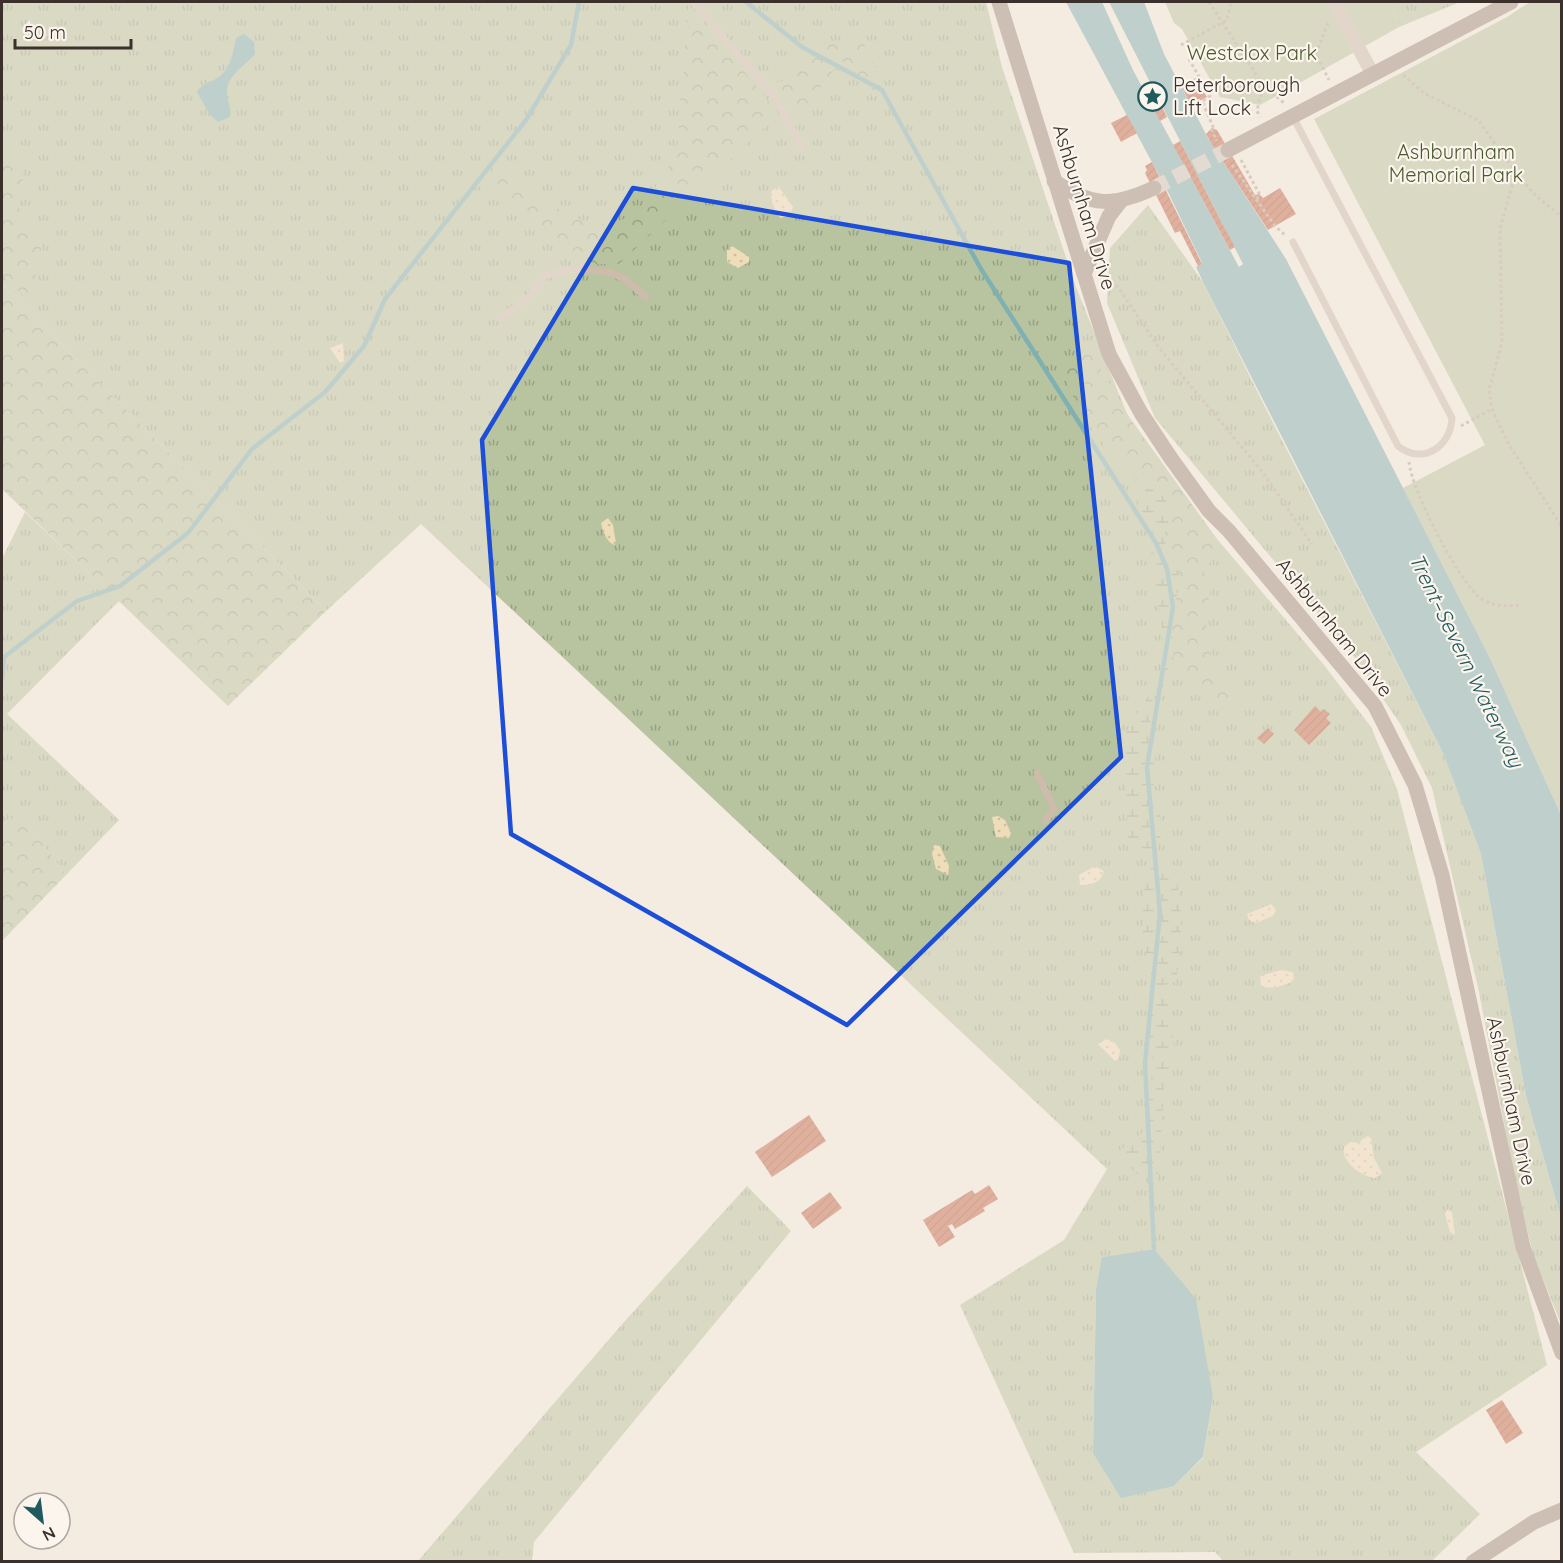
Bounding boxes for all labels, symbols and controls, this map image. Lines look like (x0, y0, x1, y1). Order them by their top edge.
scale bar (15, 12, 130, 50)
text: 50 m (24, 21, 66, 44)
park label: Westclox Park (1187, 40, 1317, 65)
place label: Peterborough Lift Lock (1173, 72, 1300, 120)
place icon: Peterborough Lift Lock (1136, 80, 1168, 112)
street label: Ashburnham Drive (1048, 121, 1122, 293)
park label: Ashburnham Memorial Park (1389, 139, 1523, 187)
water label: Trent–Severn Waterway (1404, 549, 1531, 772)
street label: Ashburnham Drive (1271, 552, 1399, 702)
street label: Ashburnham Drive (1482, 1014, 1542, 1188)
north arrow (12, 1491, 72, 1551)
text: N (39, 1523, 59, 1546)

